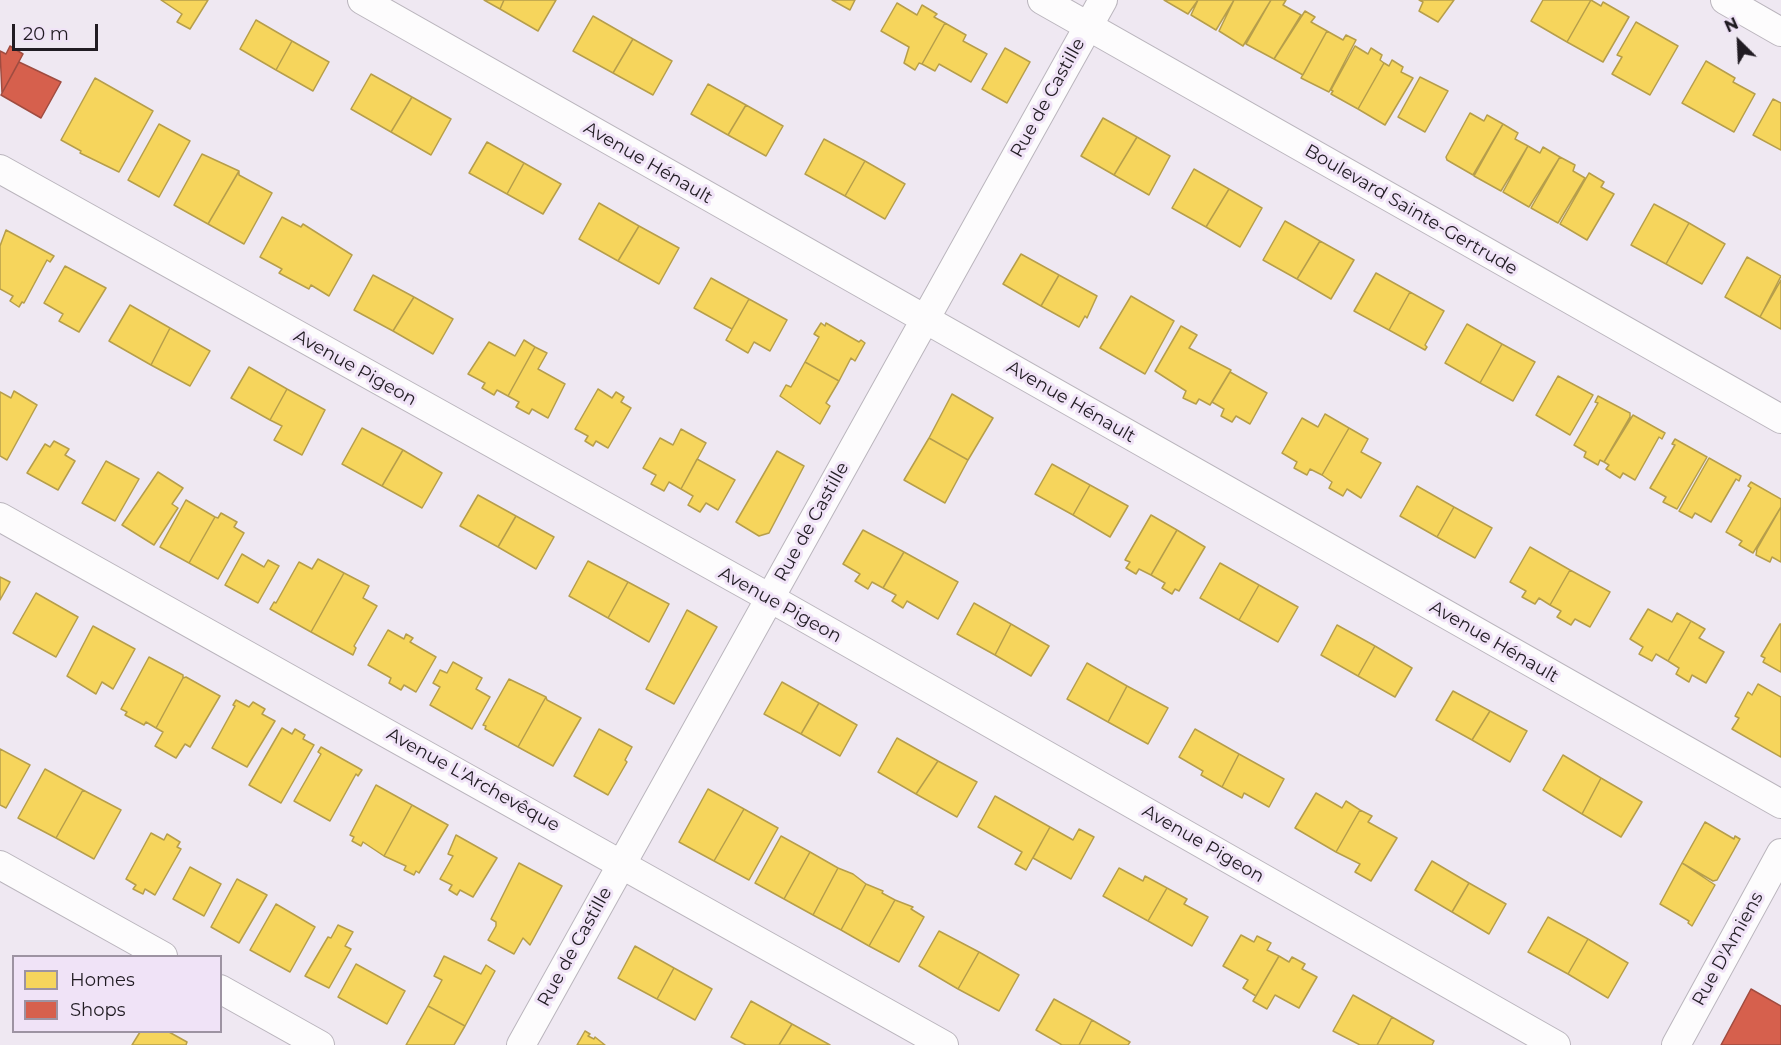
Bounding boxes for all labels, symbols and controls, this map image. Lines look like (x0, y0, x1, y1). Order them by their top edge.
scale bar (15, 12, 100, 50)
north arrow (1709, 12, 1769, 72)
text: N (1722, 14, 1741, 36)
text: 20 m (23, 23, 69, 45)
street label: Rue de Castille (1006, 35, 1090, 161)
street label: Avenue Hénault (580, 117, 716, 209)
street label: Boulevard Sainte-Gertrude (1301, 140, 1521, 280)
street label: Avenue Pigeon (290, 325, 420, 411)
street label: Avenue Hénault (1003, 356, 1139, 448)
street label: Rue de Castille (770, 459, 854, 585)
street label: Avenue Pigeon (715, 562, 845, 648)
street label: Avenue Hénault (1426, 596, 1562, 688)
street label: Avenue L'Archevêque (383, 723, 563, 837)
street label: Avenue Pigeon (1138, 800, 1268, 888)
street label: Rue de Castille (533, 884, 617, 1010)
street label: Rue D'Amiens (1688, 888, 1768, 1010)
legend (12, 955, 222, 1033)
text: Homes (70, 969, 135, 991)
text: Shops (70, 999, 126, 1021)

